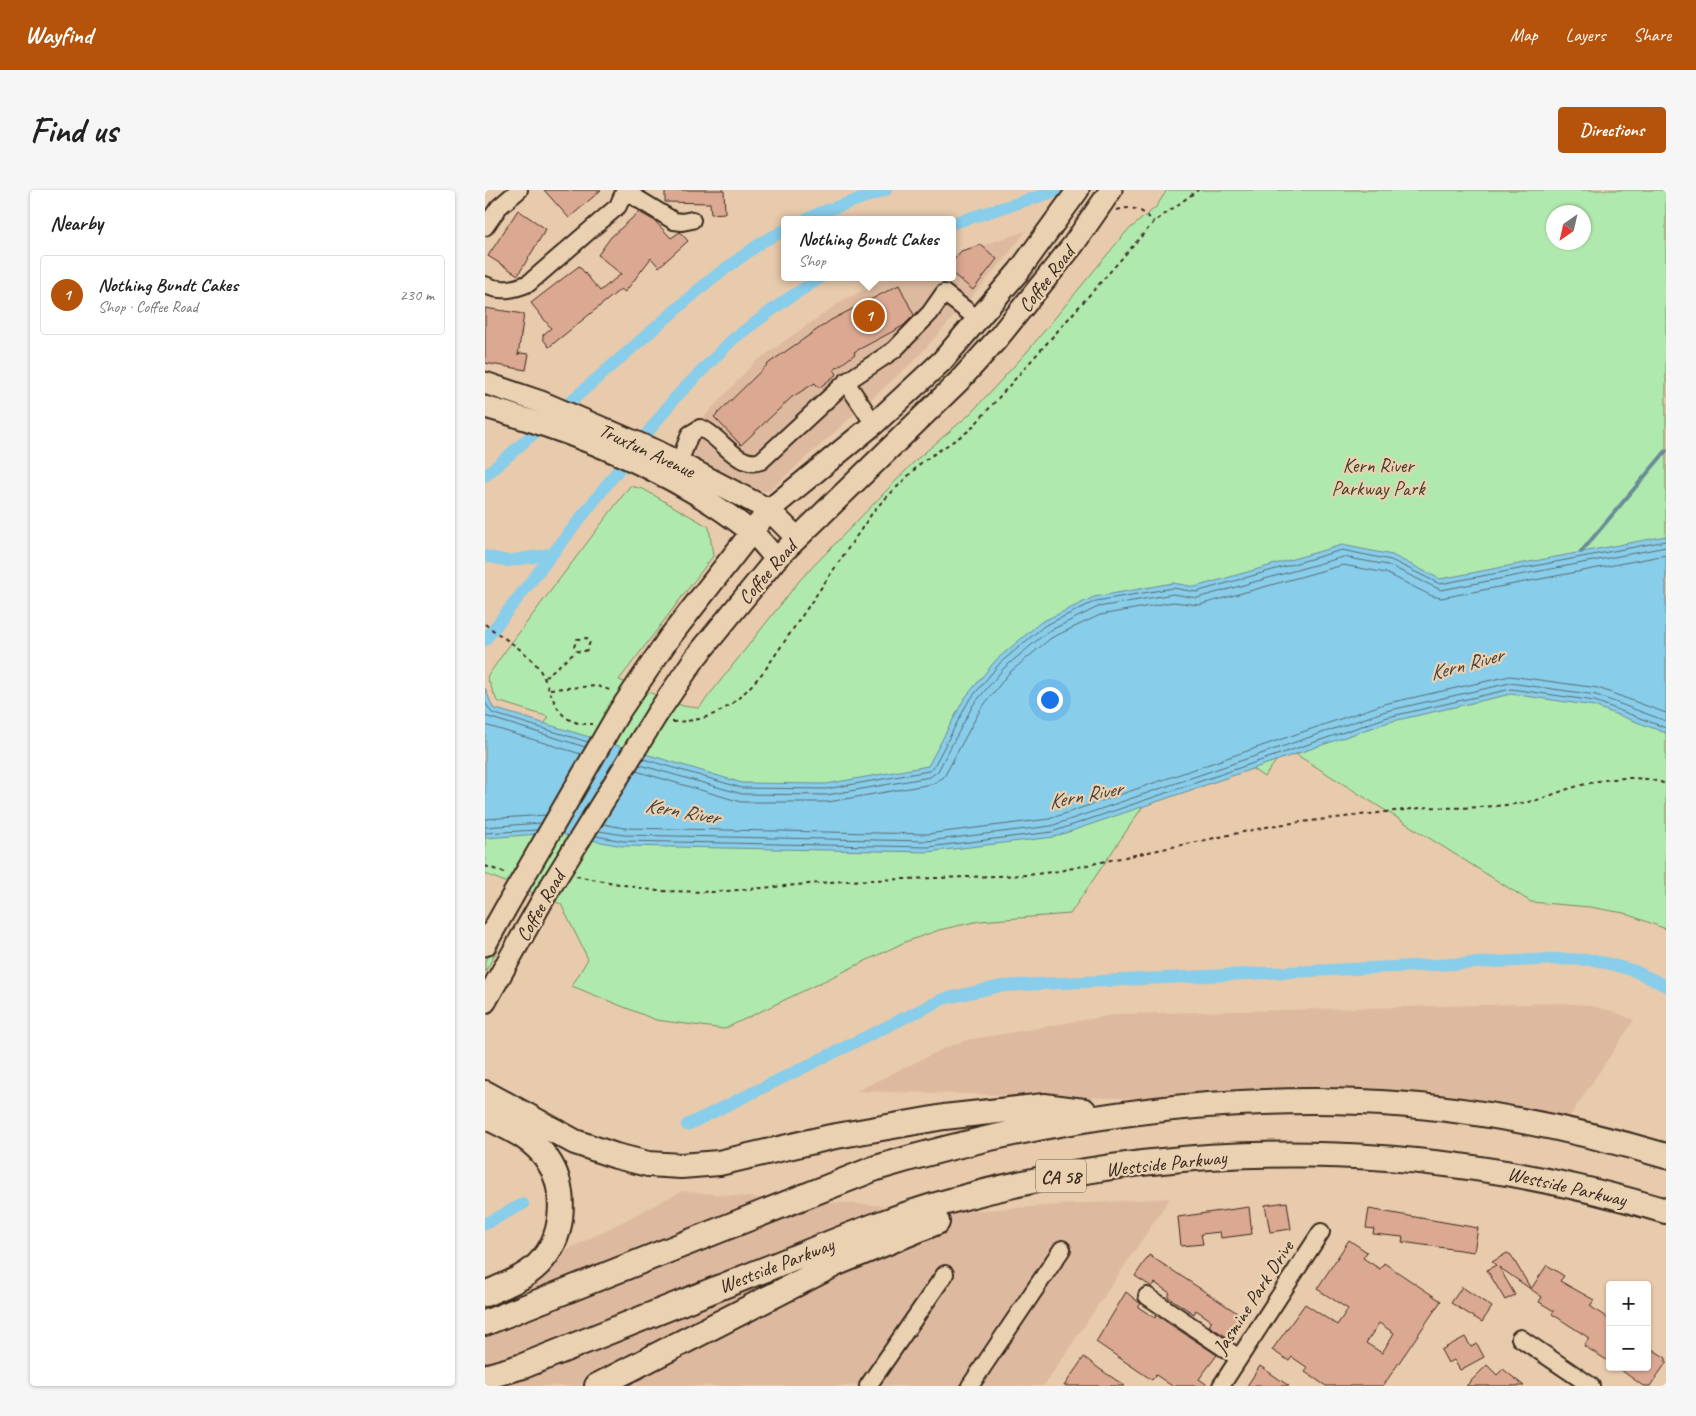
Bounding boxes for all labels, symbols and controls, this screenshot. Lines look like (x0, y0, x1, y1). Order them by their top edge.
text: Wayfind (25, 20, 92, 50)
text: Map (1510, 24, 1538, 46)
text: Layers (1566, 24, 1605, 46)
text: Share (1633, 24, 1671, 46)
button: Directions (1558, 107, 1666, 153)
text: Find us (30, 108, 117, 153)
north arrow (1546, 205, 1591, 250)
text: Nearby (50, 210, 103, 236)
popup (781, 216, 956, 281)
text: Nothing Bundt Cakes (799, 227, 938, 251)
street label: Coffee Road (1013, 239, 1082, 317)
text: Shop (799, 251, 826, 271)
text: Nothing Bundt Cakes (98, 273, 238, 297)
text: 1 (63, 285, 71, 305)
text: 230 m (400, 285, 434, 305)
text: Shop · Coffee Road (98, 297, 198, 317)
pin: 1 (853, 297, 885, 335)
street label: Truxtun Avenue (595, 417, 700, 484)
park label: Kern River Parkway Park (1332, 453, 1426, 501)
street label: Coffee Road (733, 533, 804, 610)
water label: Kern River (1427, 641, 1510, 686)
your location (1037, 687, 1063, 713)
water label: Kern River (1046, 774, 1128, 815)
water label: Kern River (643, 792, 725, 831)
street label: Coffee Road (510, 864, 572, 946)
street label: Westside Parkway (1104, 1145, 1229, 1182)
road number: CA 58 (1036, 1159, 1086, 1192)
street label: Westside Parkway (1505, 1161, 1630, 1213)
street label: Westside Parkway (715, 1232, 838, 1299)
street label: Jasmine Park Drive (1207, 1235, 1300, 1359)
map controls (1606, 1281, 1651, 1371)
button: + (1606, 1281, 1651, 1326)
button: − (1606, 1326, 1651, 1371)

